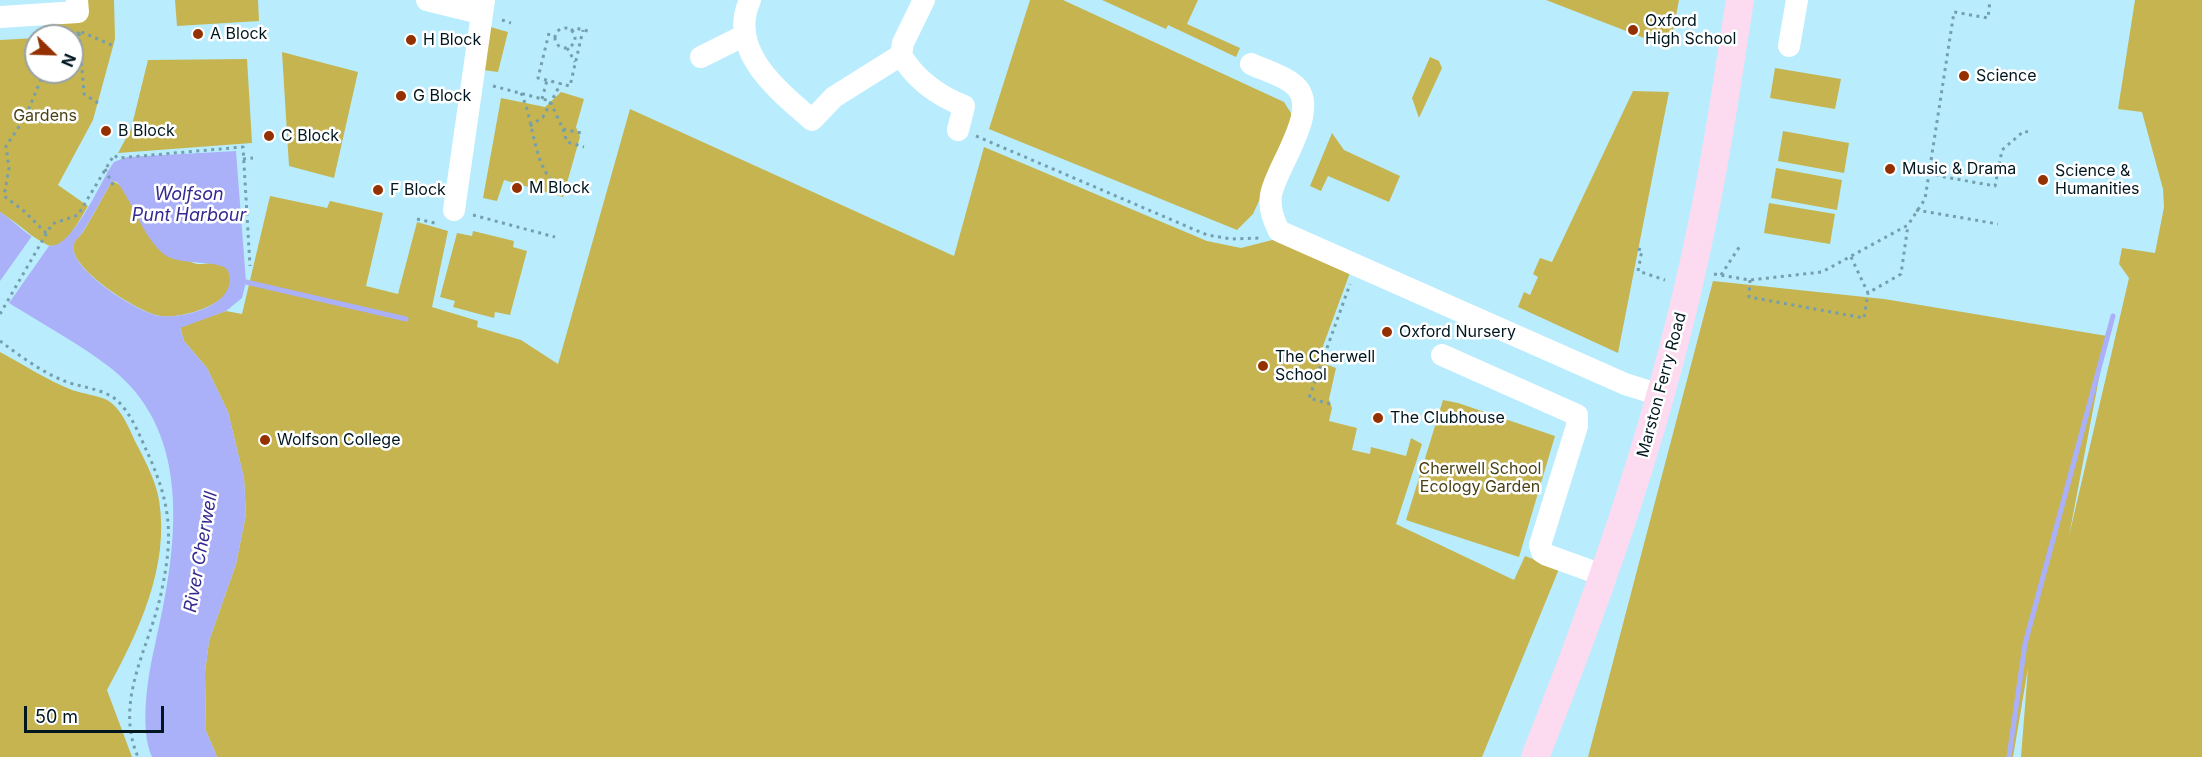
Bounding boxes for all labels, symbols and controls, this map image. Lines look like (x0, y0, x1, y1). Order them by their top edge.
place label: Oxford High School (1645, 11, 1736, 49)
marker: Oxford High School (1626, 23, 1640, 37)
north arrow (24, 24, 84, 84)
place label: A Block (210, 24, 267, 44)
marker: A Block (191, 27, 205, 41)
place label: H Block (423, 30, 481, 50)
marker: H Block (404, 33, 418, 47)
text: N (57, 51, 80, 70)
place label: Science (1976, 66, 2037, 86)
marker: Science (1957, 69, 1971, 83)
place label: G Block (413, 86, 471, 106)
marker: G Block (394, 89, 408, 103)
park label: Gardens (13, 106, 77, 126)
place label: B Block (118, 121, 175, 141)
marker: B Block (99, 124, 113, 138)
place label: C Block (281, 126, 339, 146)
marker: C Block (262, 129, 276, 143)
place label: Music & Drama (1902, 159, 2016, 179)
place label: Science & Humanities (2055, 161, 2140, 199)
marker: Music & Drama (1883, 162, 1897, 176)
marker: Science & Humanities (2036, 173, 2050, 187)
place label: M Block (529, 178, 590, 198)
place label: F Block (390, 180, 446, 200)
marker: M Block (510, 181, 524, 195)
marker: F Block (371, 183, 385, 197)
water label: Wolfson Punt Harbour (132, 184, 246, 226)
street label: Marston Ferry Road (1633, 310, 1691, 460)
place label: Oxford Nursery (1399, 322, 1516, 342)
marker: Oxford Nursery (1380, 325, 1394, 339)
place label: The Cherwell School (1275, 347, 1375, 385)
marker: The Cherwell School (1256, 359, 1270, 373)
place label: The Clubhouse (1390, 408, 1505, 428)
marker: The Clubhouse (1371, 411, 1385, 425)
place label: Wolfson College (277, 430, 400, 450)
marker: Wolfson College (258, 433, 272, 447)
park label: Cherwell School Ecology Garden (1419, 459, 1541, 497)
water label: River Cherwell (180, 490, 222, 614)
scale bar (27, 694, 166, 732)
text: 50 m (35, 706, 78, 727)

